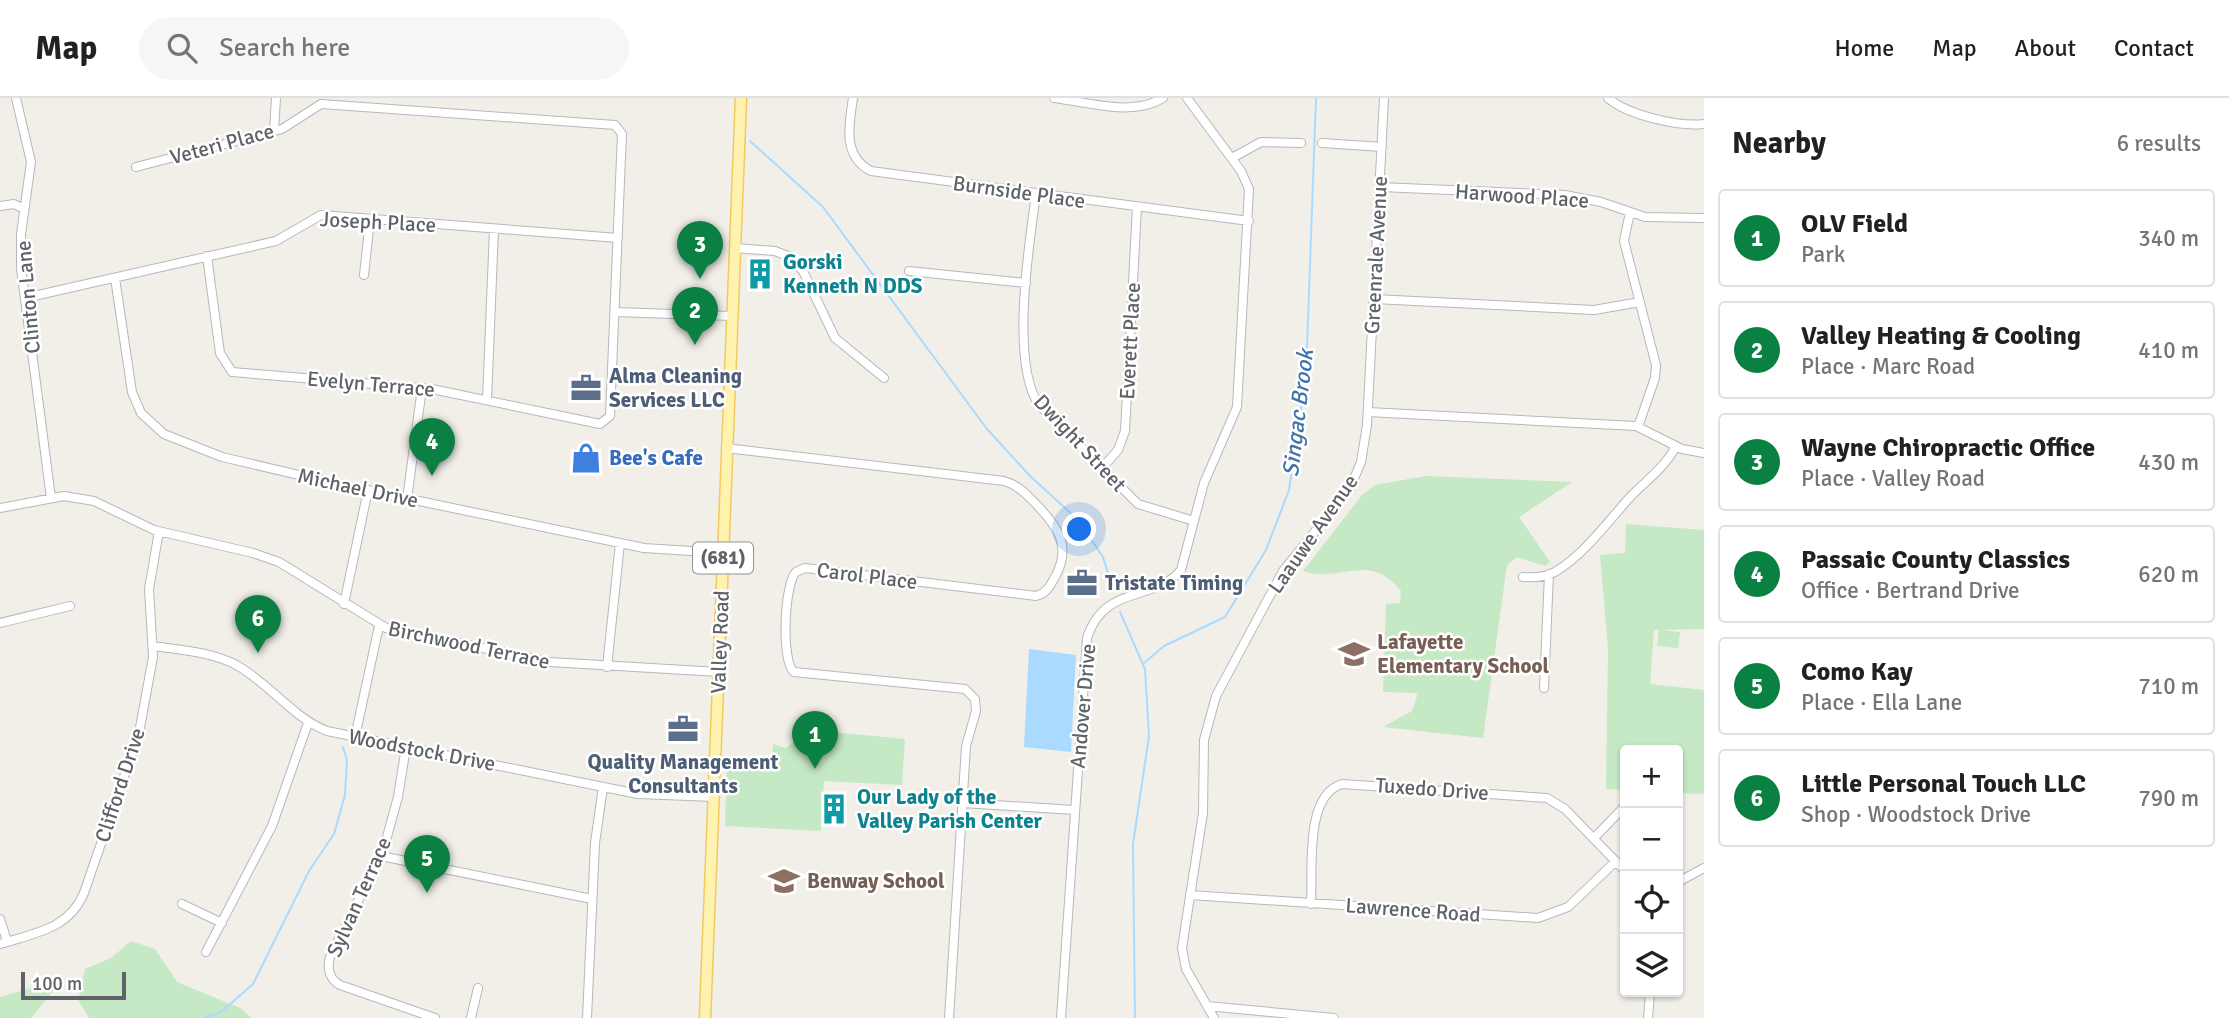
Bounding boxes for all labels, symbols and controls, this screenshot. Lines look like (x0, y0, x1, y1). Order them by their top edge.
search box (139, 17, 629, 80)
text: Map (35, 28, 97, 69)
icon: search (163, 29, 201, 67)
text: Search here (219, 32, 350, 64)
text: Home (1834, 33, 1894, 63)
text: Map (1932, 33, 1977, 63)
text: About (2015, 33, 2076, 63)
text: Contact (2114, 33, 2194, 63)
street label: Veteri Place (167, 118, 277, 170)
text: Nearby (1732, 125, 1826, 162)
text: 6 results (2117, 129, 2201, 158)
street label: Burnside Place (951, 170, 1087, 214)
street label: Greenrale Avenue (1359, 175, 1393, 335)
street label: Harwood Place (1454, 178, 1590, 214)
street label: Joseph Place (319, 206, 437, 238)
text: OLV Field (1801, 208, 1908, 240)
pin: 3 (677, 221, 723, 279)
text: 1 (1751, 224, 1763, 253)
text: 340 m (2138, 224, 2199, 253)
street label: Clinton Lane (10, 239, 46, 355)
text: Park (1801, 240, 1845, 269)
place label: Gorski Kenneth N DDS (783, 249, 923, 299)
building icon: Gorski Kenneth N DDS (743, 257, 777, 291)
street label: Everett Place (1114, 282, 1146, 400)
pin: 2 (672, 287, 718, 345)
text: Valley Heating & Cooling (1801, 320, 2081, 352)
text: 2 (1751, 336, 1763, 365)
text: 410 m (2138, 336, 2199, 365)
water label: Singac Brook (1276, 345, 1321, 478)
text: Place · Marc Road (1801, 352, 1975, 381)
place label: Alma Cleaning Services LLC (609, 363, 742, 413)
street label: Evelyn Terrace (306, 365, 436, 403)
office icon: Alma Cleaning Services LLC (569, 371, 603, 405)
street label: Dwight Street (1028, 389, 1132, 497)
pin: 4 (409, 418, 455, 476)
text: Wayne Chiropractic Office (1801, 432, 2095, 464)
shop icon: Bee's Cafe (569, 441, 603, 475)
place label: Bee's Cafe (609, 445, 703, 471)
text: 3 (1751, 448, 1763, 477)
text: 430 m (2138, 448, 2199, 477)
street label: Michael Drive (295, 463, 421, 513)
text: Place · Valley Road (1801, 464, 1985, 493)
street label: Laauwe Avenue (1262, 470, 1364, 598)
your location (1062, 512, 1096, 546)
road number: (681) (693, 542, 753, 573)
text: Passaic County Classics (1801, 544, 2070, 576)
street label: Carol Place (815, 557, 919, 595)
text: 4 (1751, 560, 1763, 589)
text: 620 m (2138, 560, 2199, 589)
office icon: Tristate Timing (1065, 566, 1099, 600)
place label: Tristate Timing (1105, 570, 1243, 596)
text: Office · Bertrand Drive (1801, 576, 2020, 605)
street label: Valley Road (705, 590, 735, 694)
pin: 6 (235, 595, 281, 653)
street label: Birchwood Terrace (386, 615, 552, 675)
place label: Lafayette Elementary School (1377, 629, 1549, 679)
school or university icon: Lafayette Elementary School (1337, 637, 1371, 671)
street label: Andover Drive (1065, 642, 1101, 770)
text: Como Kay (1801, 656, 1913, 688)
text: 5 (1751, 672, 1763, 701)
text: 710 m (2138, 672, 2199, 701)
text: Place · Ella Lane (1801, 688, 1962, 717)
pin: 1 (792, 711, 838, 769)
office icon: Quality Management Consultants (666, 712, 700, 746)
street label: Woodstock Drive (346, 723, 498, 777)
street label: Clifford Drive (89, 725, 151, 845)
map controls (1620, 745, 1683, 997)
button: + (1620, 745, 1683, 808)
place label: Quality Management Consultants (588, 749, 779, 799)
text: Little Personal Touch LLC (1801, 768, 2086, 800)
street label: Tuxedo Drive (1374, 772, 1490, 806)
place label: Our Lady of the Valley Parish Center (857, 784, 1043, 834)
text: 6 (1751, 784, 1763, 813)
text: 790 m (2138, 784, 2199, 813)
building icon: Our Lady of the Valley Parish Center (817, 792, 851, 826)
text: Shop · Woodstock Drive (1801, 800, 2031, 829)
button: − (1620, 808, 1683, 871)
street label: Sylvan Terrace (321, 833, 397, 961)
pin: 5 (404, 835, 450, 893)
school or university icon: Benway School (767, 864, 801, 898)
place label: Benway School (807, 868, 945, 894)
button: locate (1620, 871, 1683, 934)
street label: Lawrence Road (1345, 892, 1481, 928)
button: layers (1620, 934, 1683, 997)
scale bar (21, 969, 126, 1001)
text: 100 m (32, 972, 82, 996)

